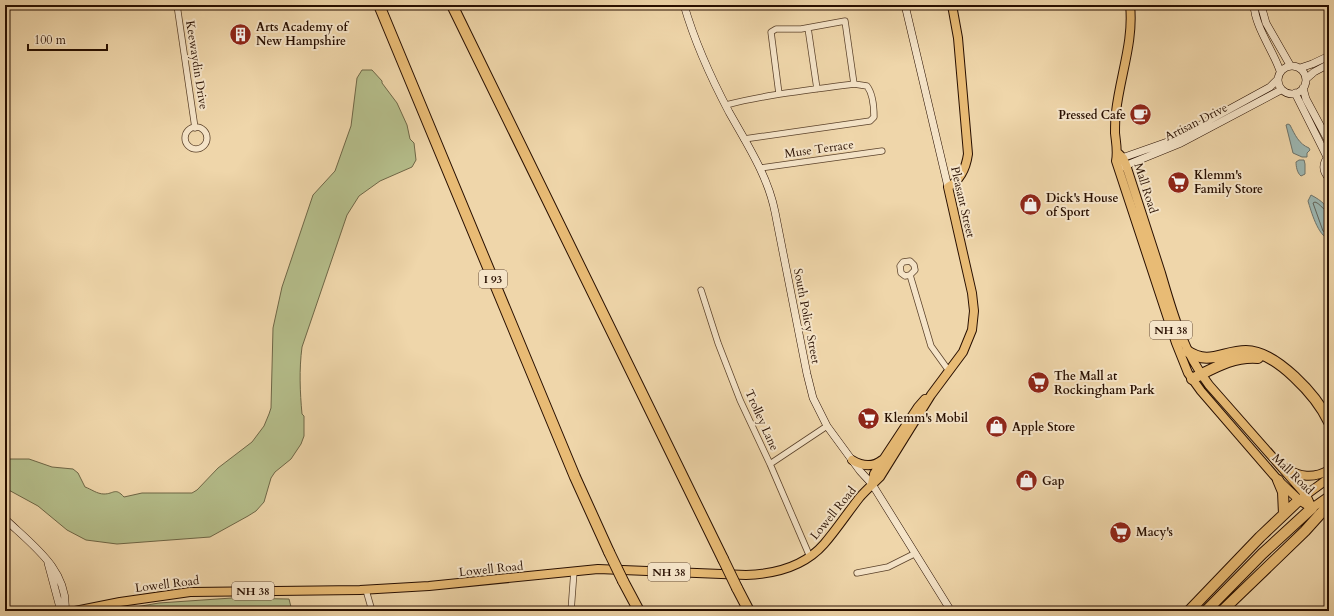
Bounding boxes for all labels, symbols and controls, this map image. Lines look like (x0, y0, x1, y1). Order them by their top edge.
street label: Keewaydin Drive (182, 19, 212, 111)
place label: Arts Academy of New Hampshire (256, 19, 349, 49)
building icon: Arts Academy of New Hampshire (227, 21, 253, 47)
scale bar (28, 26, 107, 52)
text: 100 m (34, 32, 67, 48)
street label: Artisan Drive (1162, 99, 1230, 145)
cafe icon: Pressed Cafe (1128, 102, 1154, 128)
place label: Pressed Cafe (1058, 107, 1126, 123)
street label: Muse Terrace (783, 136, 855, 162)
street label: Mall Road (1130, 161, 1162, 216)
street label: Pleasant Street (947, 165, 979, 239)
place label: Klemm's Family Store (1194, 167, 1263, 197)
supermarket icon: Klemm's Family Store (1166, 169, 1192, 195)
place label: Dick's House of Sport (1046, 190, 1118, 220)
shop icon: Dick's House of Sport (1018, 192, 1044, 218)
street label: South Policy Street (790, 267, 824, 365)
road number: I 93 (479, 270, 507, 288)
road number: NH 38 (1150, 321, 1192, 339)
place label: The Mall at Rockingham Park (1054, 368, 1155, 398)
supermarket icon: The Mall at Rockingham Park (1025, 370, 1051, 396)
street label: Trolley Lane (741, 387, 783, 453)
supermarket icon: Klemm's Mobil (855, 405, 881, 431)
place label: Klemm's Mobil (884, 410, 969, 426)
shop icon: Apple Store (983, 414, 1009, 440)
place label: Apple Store (1012, 419, 1075, 435)
street label: Mall Road (1269, 450, 1318, 498)
shop icon: Gap (1014, 468, 1040, 494)
place label: Gap (1042, 473, 1065, 489)
street label: Lowell Road (806, 482, 860, 543)
supermarket icon: Macy's (1108, 519, 1134, 545)
place label: Macy's (1136, 524, 1173, 540)
street label: Lowell Road (458, 558, 525, 580)
road number: NH 38 (648, 563, 690, 581)
street label: Lowell Road (134, 572, 201, 596)
road number: NH 38 (232, 582, 274, 600)

